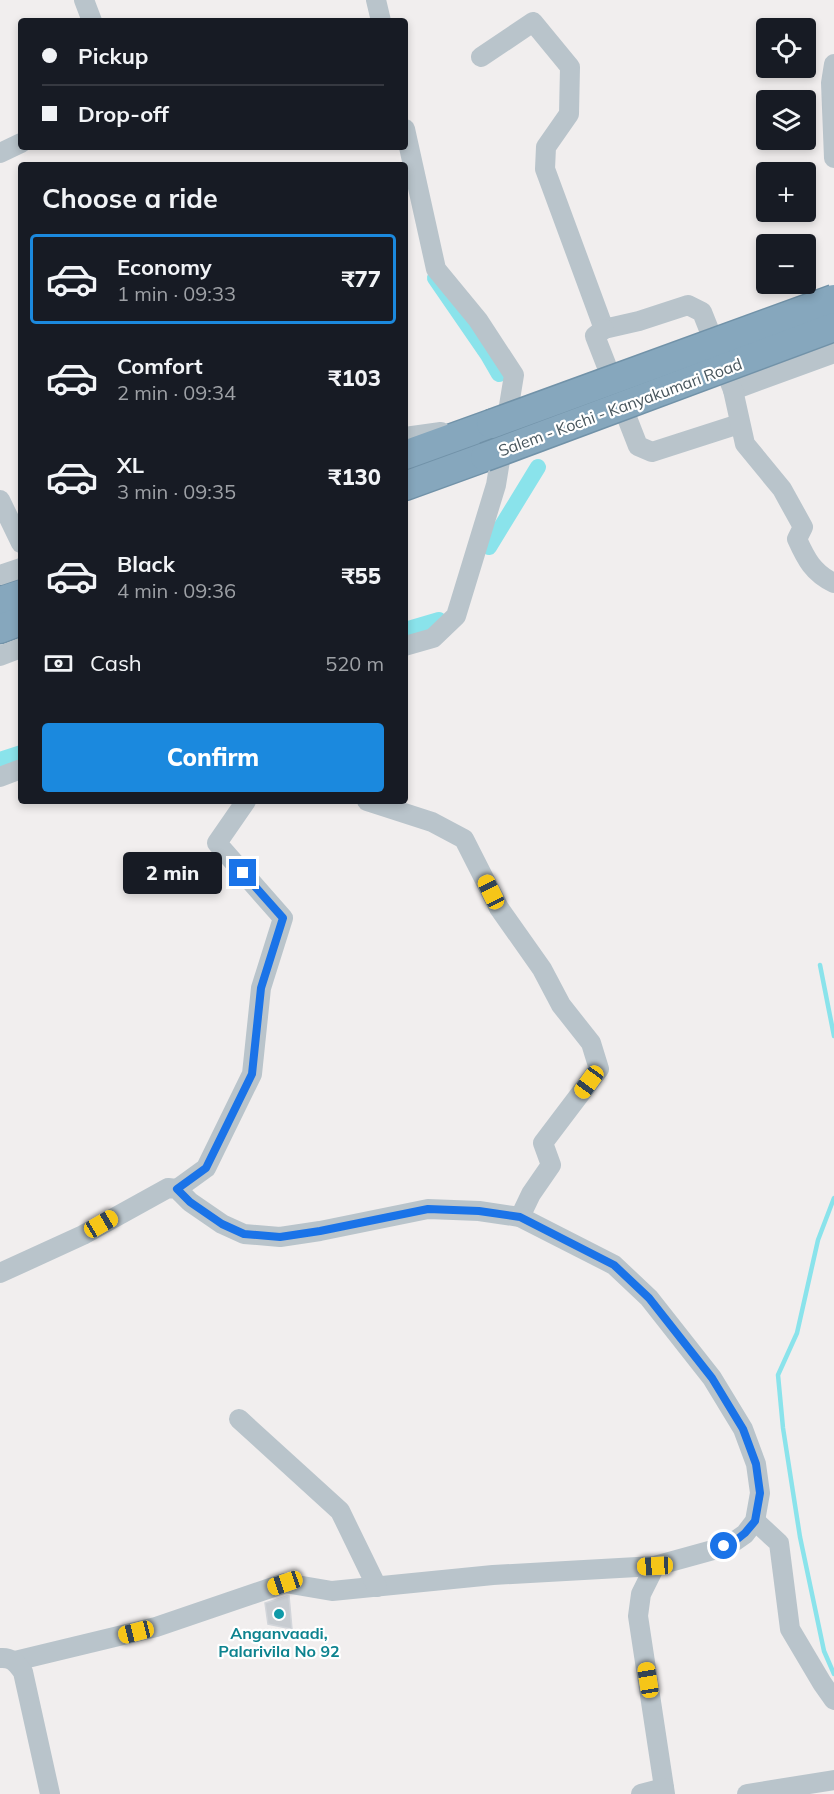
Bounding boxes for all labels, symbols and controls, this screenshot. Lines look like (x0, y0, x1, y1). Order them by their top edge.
map controls (756, 18, 816, 294)
button: locate (756, 18, 816, 78)
text: Pickup (78, 42, 148, 70)
button: layers (756, 90, 816, 150)
text: Drop-off (78, 100, 169, 128)
button: + (756, 162, 816, 222)
text: Choose a ride (42, 181, 218, 215)
button: − (756, 234, 816, 294)
icon: car (45, 252, 99, 306)
text: Economy (117, 253, 212, 281)
text: ₹77 (341, 265, 381, 293)
text: 1 min · 09:33 (117, 281, 236, 306)
icon: car (45, 351, 99, 405)
text: Comfort (117, 352, 203, 380)
street label: Salem - Kochi - Kanyakumari Road (495, 354, 745, 460)
text: ₹103 (328, 364, 381, 392)
text: 2 min · 09:34 (117, 380, 236, 405)
icon: car (45, 450, 99, 504)
text: XL (117, 451, 144, 479)
text: ₹130 (328, 463, 381, 491)
text: 3 min · 09:35 (117, 479, 236, 504)
icon: car (45, 549, 99, 603)
text: Black (117, 550, 175, 578)
text: ₹55 (341, 562, 381, 590)
text: 4 min · 09:36 (117, 578, 236, 603)
icon: cash (42, 647, 75, 680)
text: Cash (90, 649, 142, 677)
text: 520 m (325, 651, 384, 676)
button: Confirm (42, 723, 384, 792)
callout: 2 min (123, 852, 222, 894)
route end (229, 859, 256, 886)
text: 2 min (146, 860, 199, 885)
car (475, 872, 507, 912)
car (571, 1062, 607, 1102)
car (81, 1207, 121, 1241)
route start (710, 1532, 737, 1559)
car (637, 1556, 673, 1576)
car (265, 1569, 305, 1597)
marker: Anganvaadi, Palarivila No 92 (272, 1607, 286, 1621)
car (116, 1619, 156, 1645)
place label: Anganvaadi, Palarivila No 92 (218, 1623, 340, 1661)
car (636, 1661, 660, 1699)

